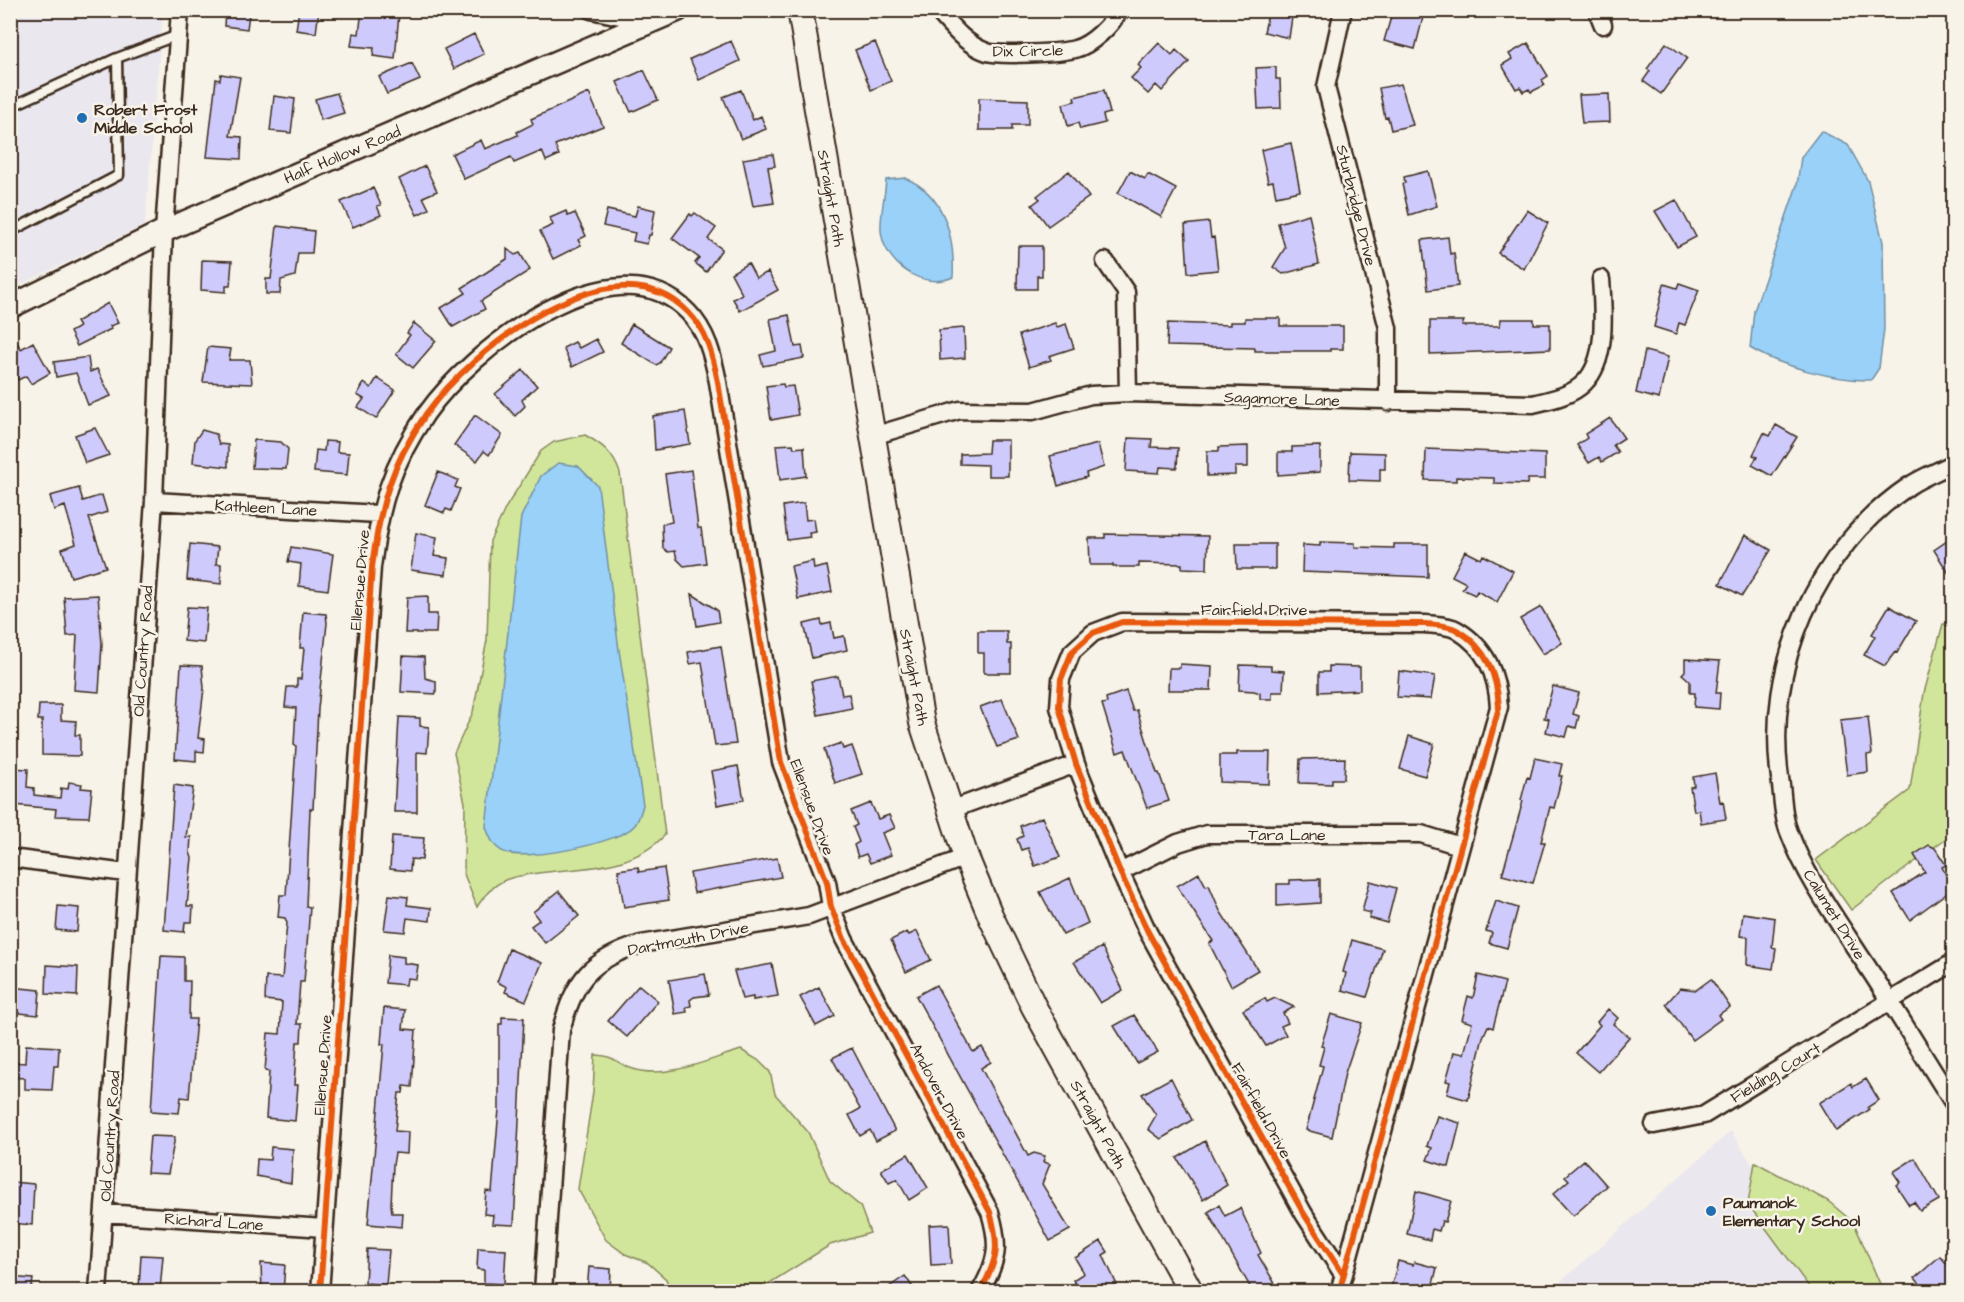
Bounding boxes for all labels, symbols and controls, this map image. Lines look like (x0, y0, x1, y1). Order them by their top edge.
street label: Dix Circle (993, 39, 1064, 63)
place label: Robert Frost Middle School (94, 99, 198, 139)
marker: Robert Frost Middle School (75, 111, 89, 125)
street label: Half Hollow Road (281, 120, 404, 189)
street label: Sturbridge Drive (1329, 142, 1382, 269)
street label: Straight Path (811, 148, 850, 249)
street label: Sagamore Lane (1224, 386, 1341, 413)
street label: Kathleen Lane (214, 494, 318, 522)
street label: Ellensue Drive (345, 529, 375, 631)
street label: Old Country Road (127, 585, 160, 718)
street label: Fairfield Drive (1201, 599, 1308, 621)
street label: Straight Path (893, 627, 934, 728)
street label: Ellensue Drive (784, 756, 840, 859)
street label: Tara Lane (1248, 824, 1326, 846)
street label: Calumet Drive (1798, 865, 1871, 964)
street label: Dartmouth Drive (626, 916, 751, 961)
street label: Ellensue Drive (309, 1014, 338, 1116)
street label: Fielding Court (1726, 1037, 1826, 1109)
street label: Andover Drive (904, 1039, 974, 1144)
street label: Fairfield Drive (1226, 1058, 1297, 1163)
street label: Old Country Road (94, 1070, 127, 1203)
street label: Straight Path (1064, 1076, 1132, 1173)
place label: Paumanok Elementary School (1723, 1192, 1861, 1233)
marker: Paumanok Elementary School (1704, 1204, 1718, 1218)
street label: Richard Lane (164, 1208, 265, 1236)

